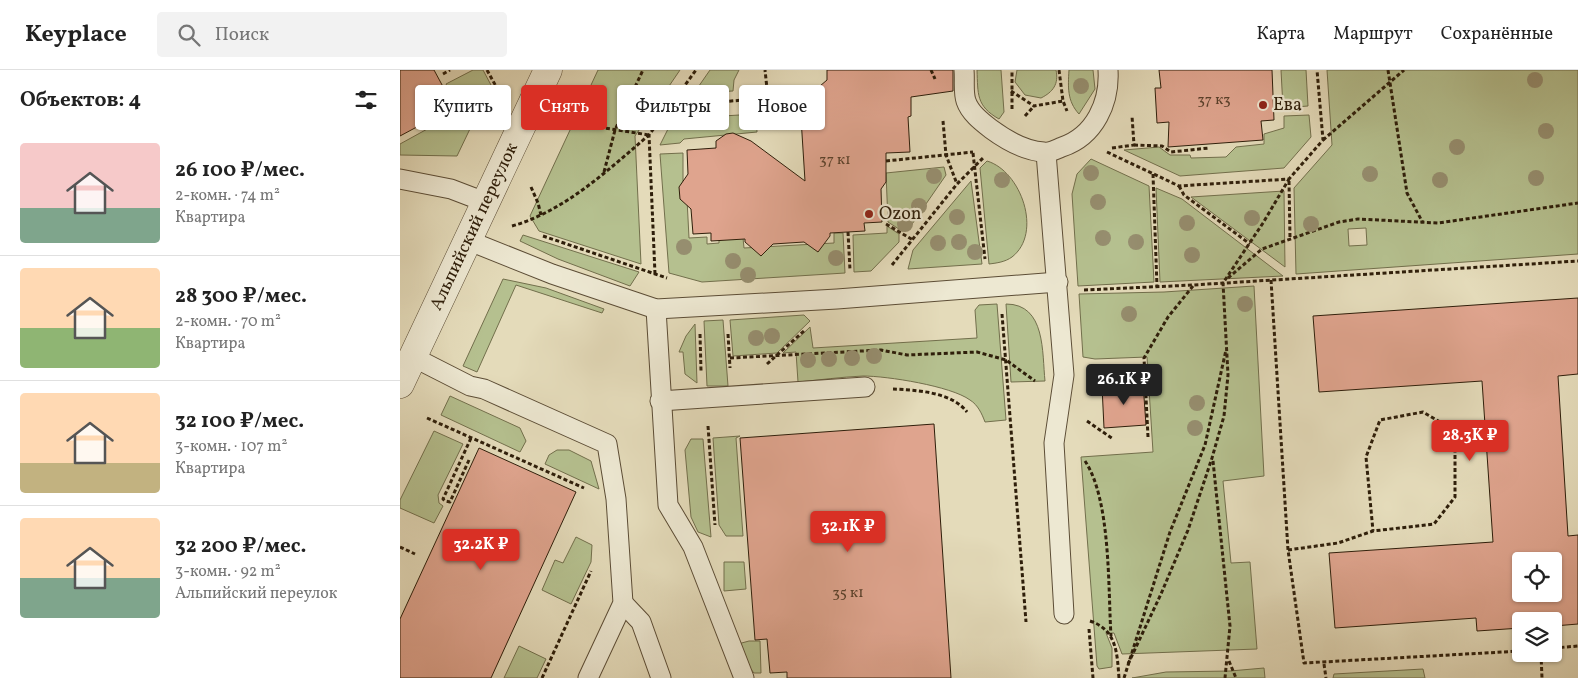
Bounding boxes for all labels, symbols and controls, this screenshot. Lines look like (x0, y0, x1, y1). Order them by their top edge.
search box (157, 12, 507, 57)
text: Keyplace (25, 18, 127, 52)
icon: search (175, 21, 203, 49)
text: Поиск (215, 22, 269, 48)
text: Карта (1256, 22, 1305, 47)
text: Маршрут (1333, 22, 1413, 47)
text: Сохранённые (1441, 22, 1553, 47)
chip: Купить (415, 85, 511, 130)
chip: Снять (521, 85, 607, 130)
chip: Фильтры (617, 85, 729, 130)
chip: Новое (739, 85, 825, 130)
text: Объектов: 4 (20, 86, 141, 115)
icon: filters (352, 86, 380, 114)
house number: 37 к3 (1197, 90, 1231, 111)
place label: Ева (1273, 93, 1302, 118)
marker: Ева (1257, 99, 1269, 111)
street label: Альпийский переулок (424, 138, 525, 315)
house number: 37 к1 (819, 150, 851, 171)
text: 26 100 ₽/мес. (175, 156, 305, 185)
icon: home (60, 163, 120, 223)
text: 2-комн. · 74 m² (175, 185, 280, 207)
place label: Ozon (879, 202, 922, 227)
text: Квартира (175, 207, 245, 229)
marker: Ozon (863, 208, 875, 220)
text: 28 300 ₽/мес. (175, 282, 307, 311)
icon: home (60, 288, 120, 348)
text: 2-комн. · 70 m² (175, 311, 281, 333)
text: Квартира (175, 333, 245, 355)
pin: 26.1K ₽ (1078, 364, 1170, 406)
text: 26.1K ₽ (1097, 369, 1151, 391)
text: 32 100 ₽/мес. (175, 407, 304, 436)
icon: home (60, 413, 120, 473)
pin: 28.3K ₽ (1424, 420, 1516, 462)
text: 28.3K ₽ (1443, 425, 1497, 447)
text: 3-комн. · 107 m² (175, 436, 287, 458)
text: Квартира (175, 458, 245, 480)
pin: 32.1K ₽ (802, 510, 894, 553)
text: 32.1K ₽ (821, 516, 875, 538)
pin: 32.2K ₽ (435, 528, 527, 571)
text: 32 200 ₽/мес. (175, 532, 307, 561)
text: 32.2K ₽ (453, 534, 509, 556)
icon: home (60, 538, 120, 598)
map controls (1512, 552, 1562, 662)
button: locate (1512, 552, 1562, 602)
text: 3-комн. · 92 m² (175, 561, 281, 583)
text: Альпийский переулок (175, 583, 337, 605)
house number: 35 к1 (832, 583, 864, 604)
button: layers (1512, 612, 1562, 662)

